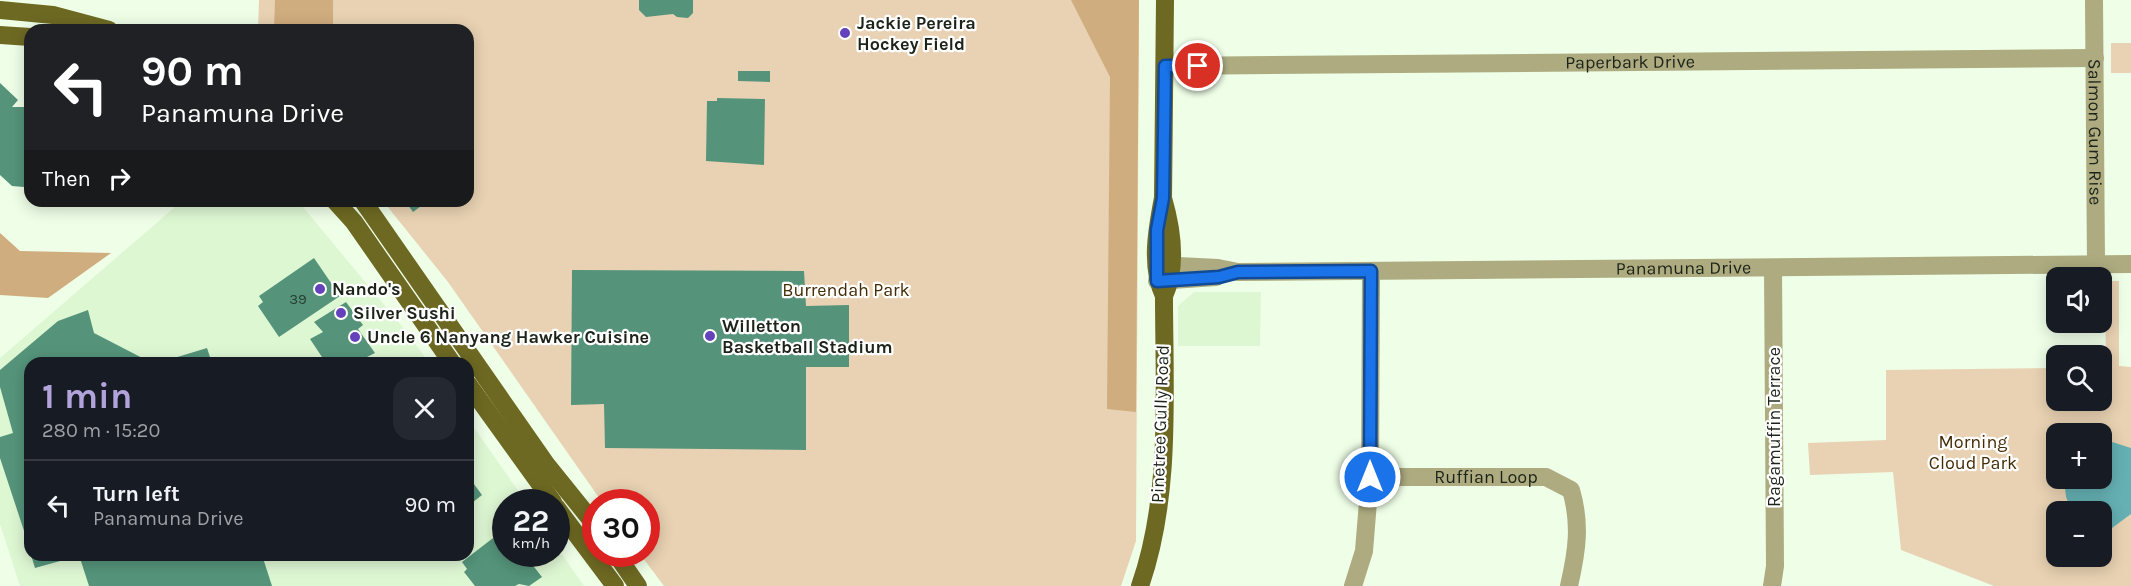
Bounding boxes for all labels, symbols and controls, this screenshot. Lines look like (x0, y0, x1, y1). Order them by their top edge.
place label: Jackie Pereira Hockey Field (857, 12, 976, 55)
marker: Jackie Pereira Hockey Field (838, 26, 852, 40)
pin (1172, 40, 1223, 91)
text: 90 m (141, 46, 244, 96)
icon: left (42, 48, 120, 126)
icon: arrive (1181, 49, 1214, 82)
street label: Paperbark Drive (1565, 50, 1695, 74)
street label: Salmon Gum Rise (2083, 59, 2107, 205)
text: Panamuna Drive (141, 97, 344, 129)
icon: right (103, 162, 136, 195)
text: Then (42, 166, 91, 192)
street label: Panamuna Drive (1616, 256, 1751, 280)
map controls (2046, 267, 2112, 567)
button: sound (2046, 267, 2112, 333)
place label: Nando's (332, 278, 401, 300)
park label: Burrendah Park (782, 279, 910, 301)
marker: Nando's (313, 282, 327, 296)
house number: 39 (289, 290, 307, 308)
place label: Silver Sushi (353, 302, 456, 324)
marker: Silver Sushi (334, 306, 348, 320)
place label: Willetton Basketball Stadium (722, 315, 893, 358)
place label: Uncle 6 Nanyang Hawker Cuisine (367, 326, 649, 348)
marker: Willetton Basketball Stadium (703, 329, 717, 343)
marker: Uncle 6 Nanyang Hawker Cuisine (348, 330, 362, 344)
street label: Pinetree Gully Road (1146, 345, 1174, 503)
button: search (2046, 345, 2112, 411)
street label: Ragamuffin Terrace (1763, 347, 1785, 507)
text: 1 min (42, 375, 132, 417)
button: close (393, 377, 456, 440)
text: 280 m · 15:20 (42, 419, 160, 442)
button: + (2046, 423, 2112, 489)
park label: Morning Cloud Park (1929, 431, 2017, 474)
position arrow (1338, 445, 1402, 509)
street label: Ruffian Loop (1434, 466, 1538, 488)
text: Turn left (93, 481, 180, 507)
icon: left (42, 489, 75, 522)
speed limit sign: 30 (582, 489, 660, 567)
text: 90 m (404, 492, 456, 518)
button: − (2046, 501, 2112, 567)
text: 22 (513, 503, 549, 539)
text: Panamuna Drive (93, 507, 244, 530)
text: km/h (512, 534, 550, 552)

